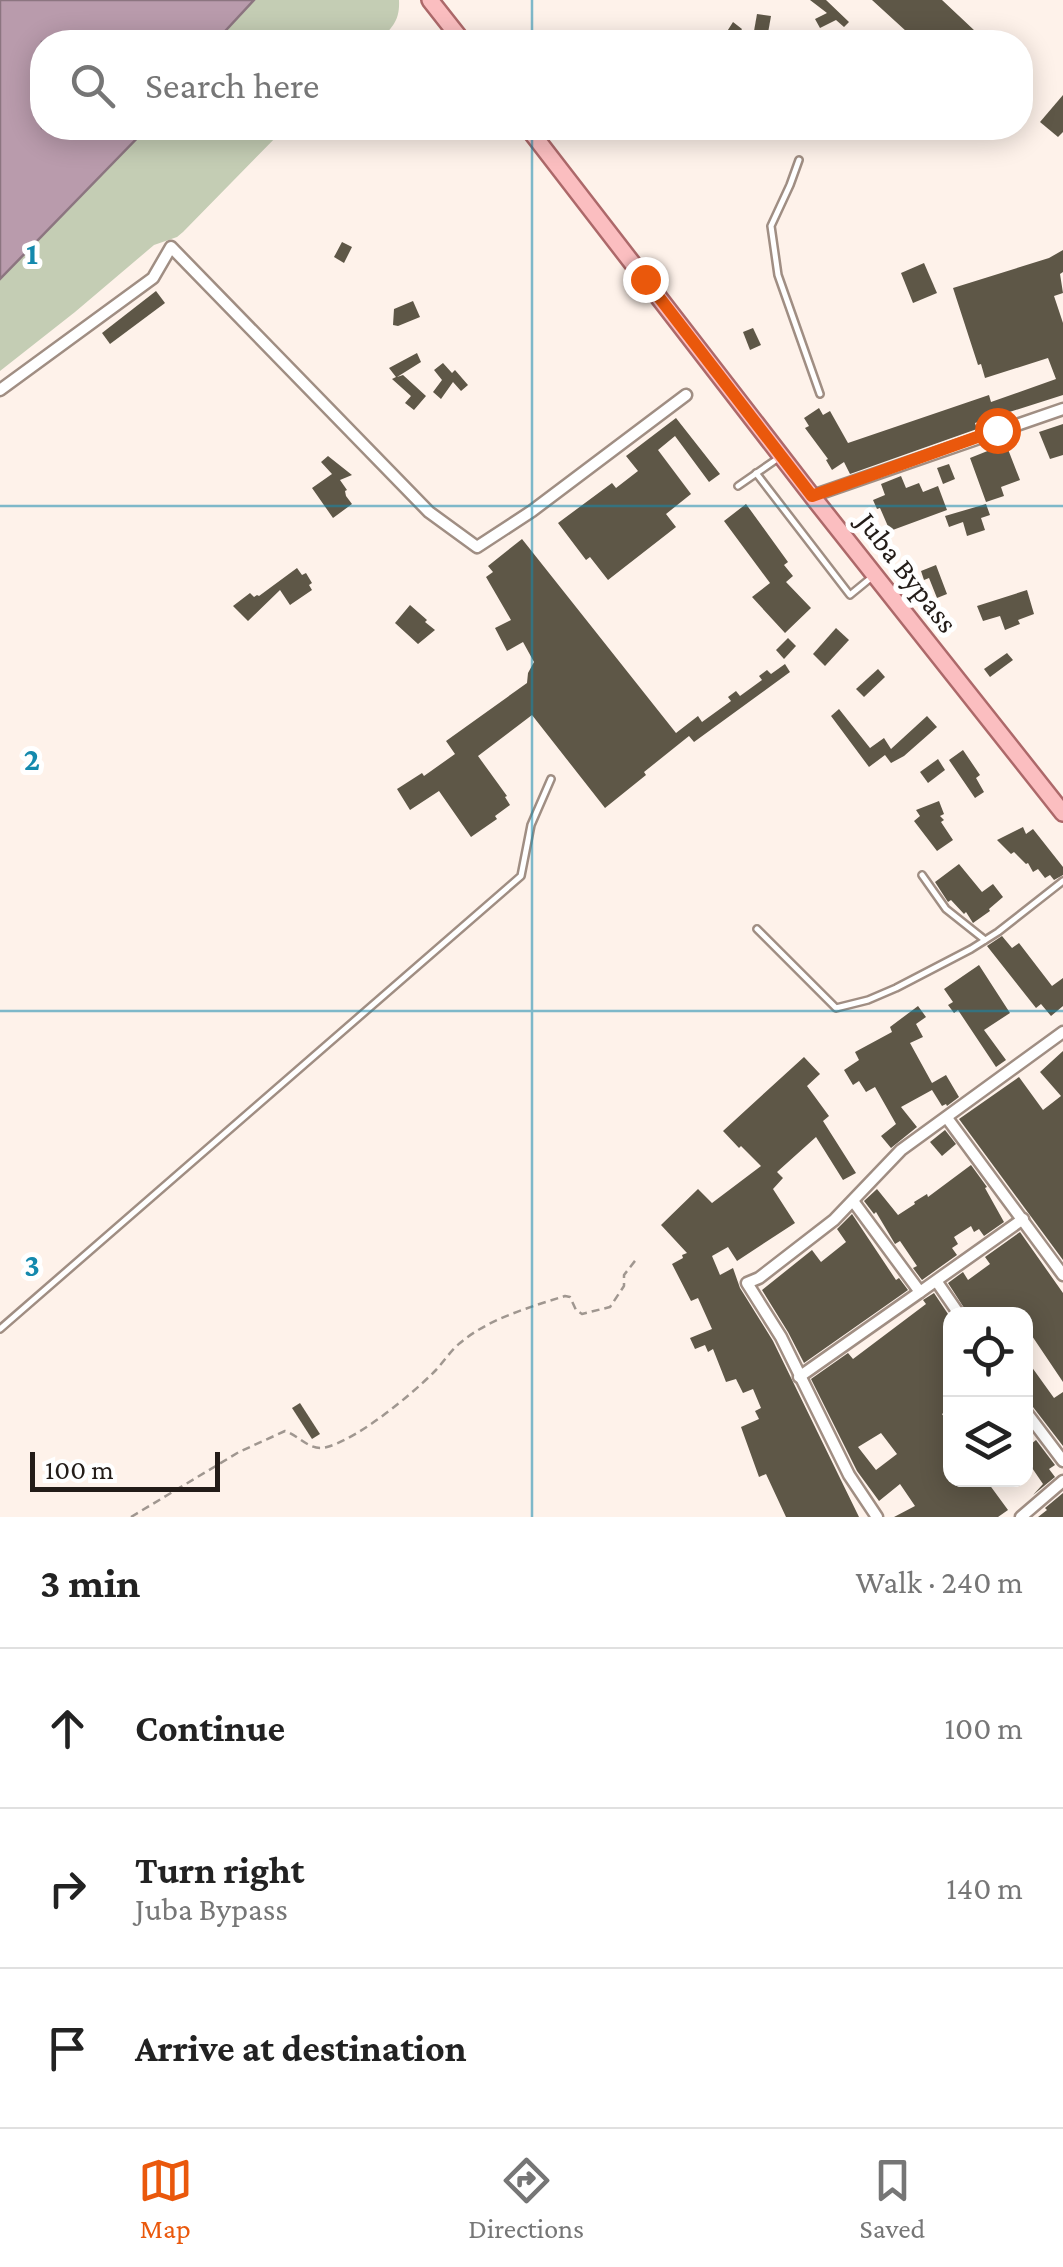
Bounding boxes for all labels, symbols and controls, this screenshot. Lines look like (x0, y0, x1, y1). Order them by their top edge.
search box (30, 30, 1033, 140)
icon: search (65, 58, 120, 113)
text: Search here (145, 64, 319, 106)
text: 1 (26, 235, 38, 271)
route end (623, 257, 669, 303)
route start (975, 408, 1021, 454)
street label: Juba Bypass (848, 503, 965, 639)
text: 2 (24, 741, 40, 777)
text: 3 (24, 1247, 40, 1283)
map controls (943, 1307, 1033, 1487)
button: locate (943, 1307, 1033, 1397)
button: layers (943, 1397, 1033, 1487)
scale bar (30, 1447, 220, 1492)
text: 100 m (45, 1454, 114, 1485)
text: 3 min (40, 1559, 140, 1606)
text: Walk · 240 m (855, 1564, 1023, 1600)
icon: ahead (40, 1701, 95, 1756)
text: Continue (135, 1707, 285, 1749)
text: 100 m (944, 1710, 1023, 1746)
text: Turn right (135, 1849, 304, 1891)
icon: right (40, 1861, 95, 1916)
text: 140 m (946, 1870, 1023, 1906)
text: Juba Bypass (135, 1891, 288, 1927)
icon: arrive (40, 2021, 95, 2076)
text: Arrive at destination (135, 2027, 467, 2069)
tab: Map (138, 2153, 193, 2244)
tab: Directions (468, 2153, 584, 2244)
tab: Saved (860, 2153, 925, 2244)

